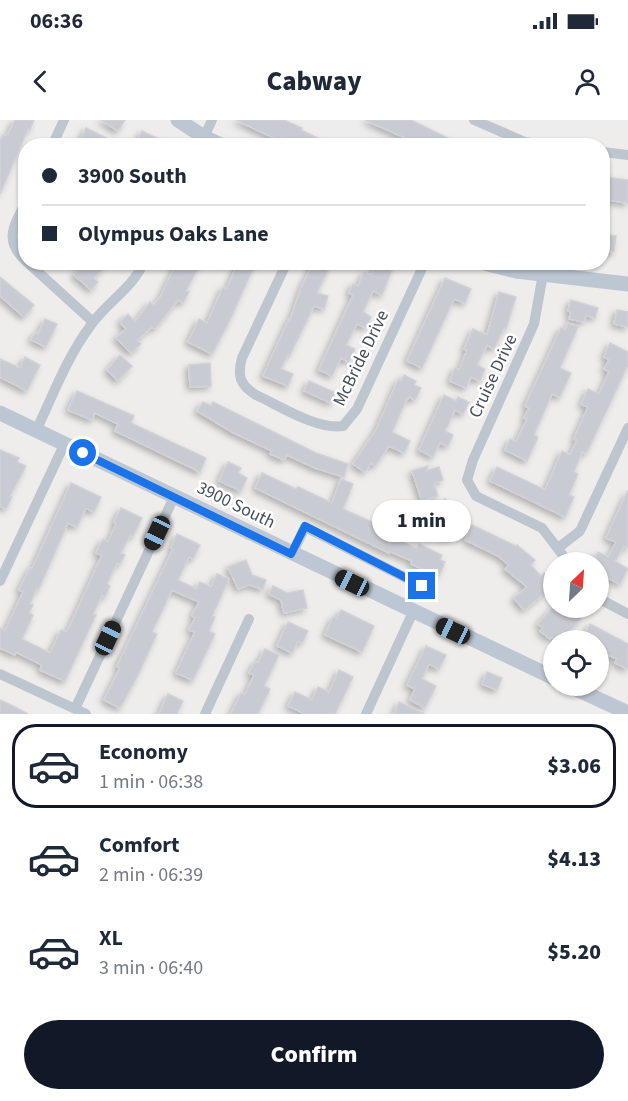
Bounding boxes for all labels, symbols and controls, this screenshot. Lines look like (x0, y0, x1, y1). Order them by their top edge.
text: 06:36 (30, 5, 83, 37)
text: Cabway (266, 62, 362, 101)
icon: back (24, 65, 57, 98)
icon: person (571, 65, 604, 98)
text: 3900 South (78, 160, 187, 192)
text: Olympus Oaks Lane (78, 218, 269, 250)
street label: McBride Drive (327, 306, 395, 410)
street label: Cruise Drive (463, 330, 523, 422)
route start (69, 439, 96, 466)
street label: 3900 South (193, 475, 279, 535)
callout: 1 min (372, 499, 472, 541)
text: 1 min (397, 507, 446, 535)
car (141, 513, 173, 553)
north arrow (543, 552, 609, 618)
map controls (543, 552, 609, 696)
car (332, 567, 372, 599)
route end (408, 572, 435, 599)
car (433, 615, 473, 647)
car (92, 618, 124, 658)
button: locate (543, 630, 609, 696)
text: Economy (99, 736, 188, 768)
icon: car (27, 739, 81, 793)
text: $3.06 (547, 750, 601, 782)
text: 1 min · 06:38 (99, 768, 203, 796)
text: Comfort (99, 829, 180, 861)
icon: car (27, 832, 81, 886)
text: $4.13 (547, 843, 601, 875)
text: 2 min · 06:39 (99, 861, 203, 889)
text: XL (99, 922, 123, 954)
icon: car (27, 925, 81, 979)
text: $5.20 (547, 936, 601, 968)
text: 3 min · 06:40 (99, 954, 203, 982)
button: Confirm (24, 1020, 604, 1089)

